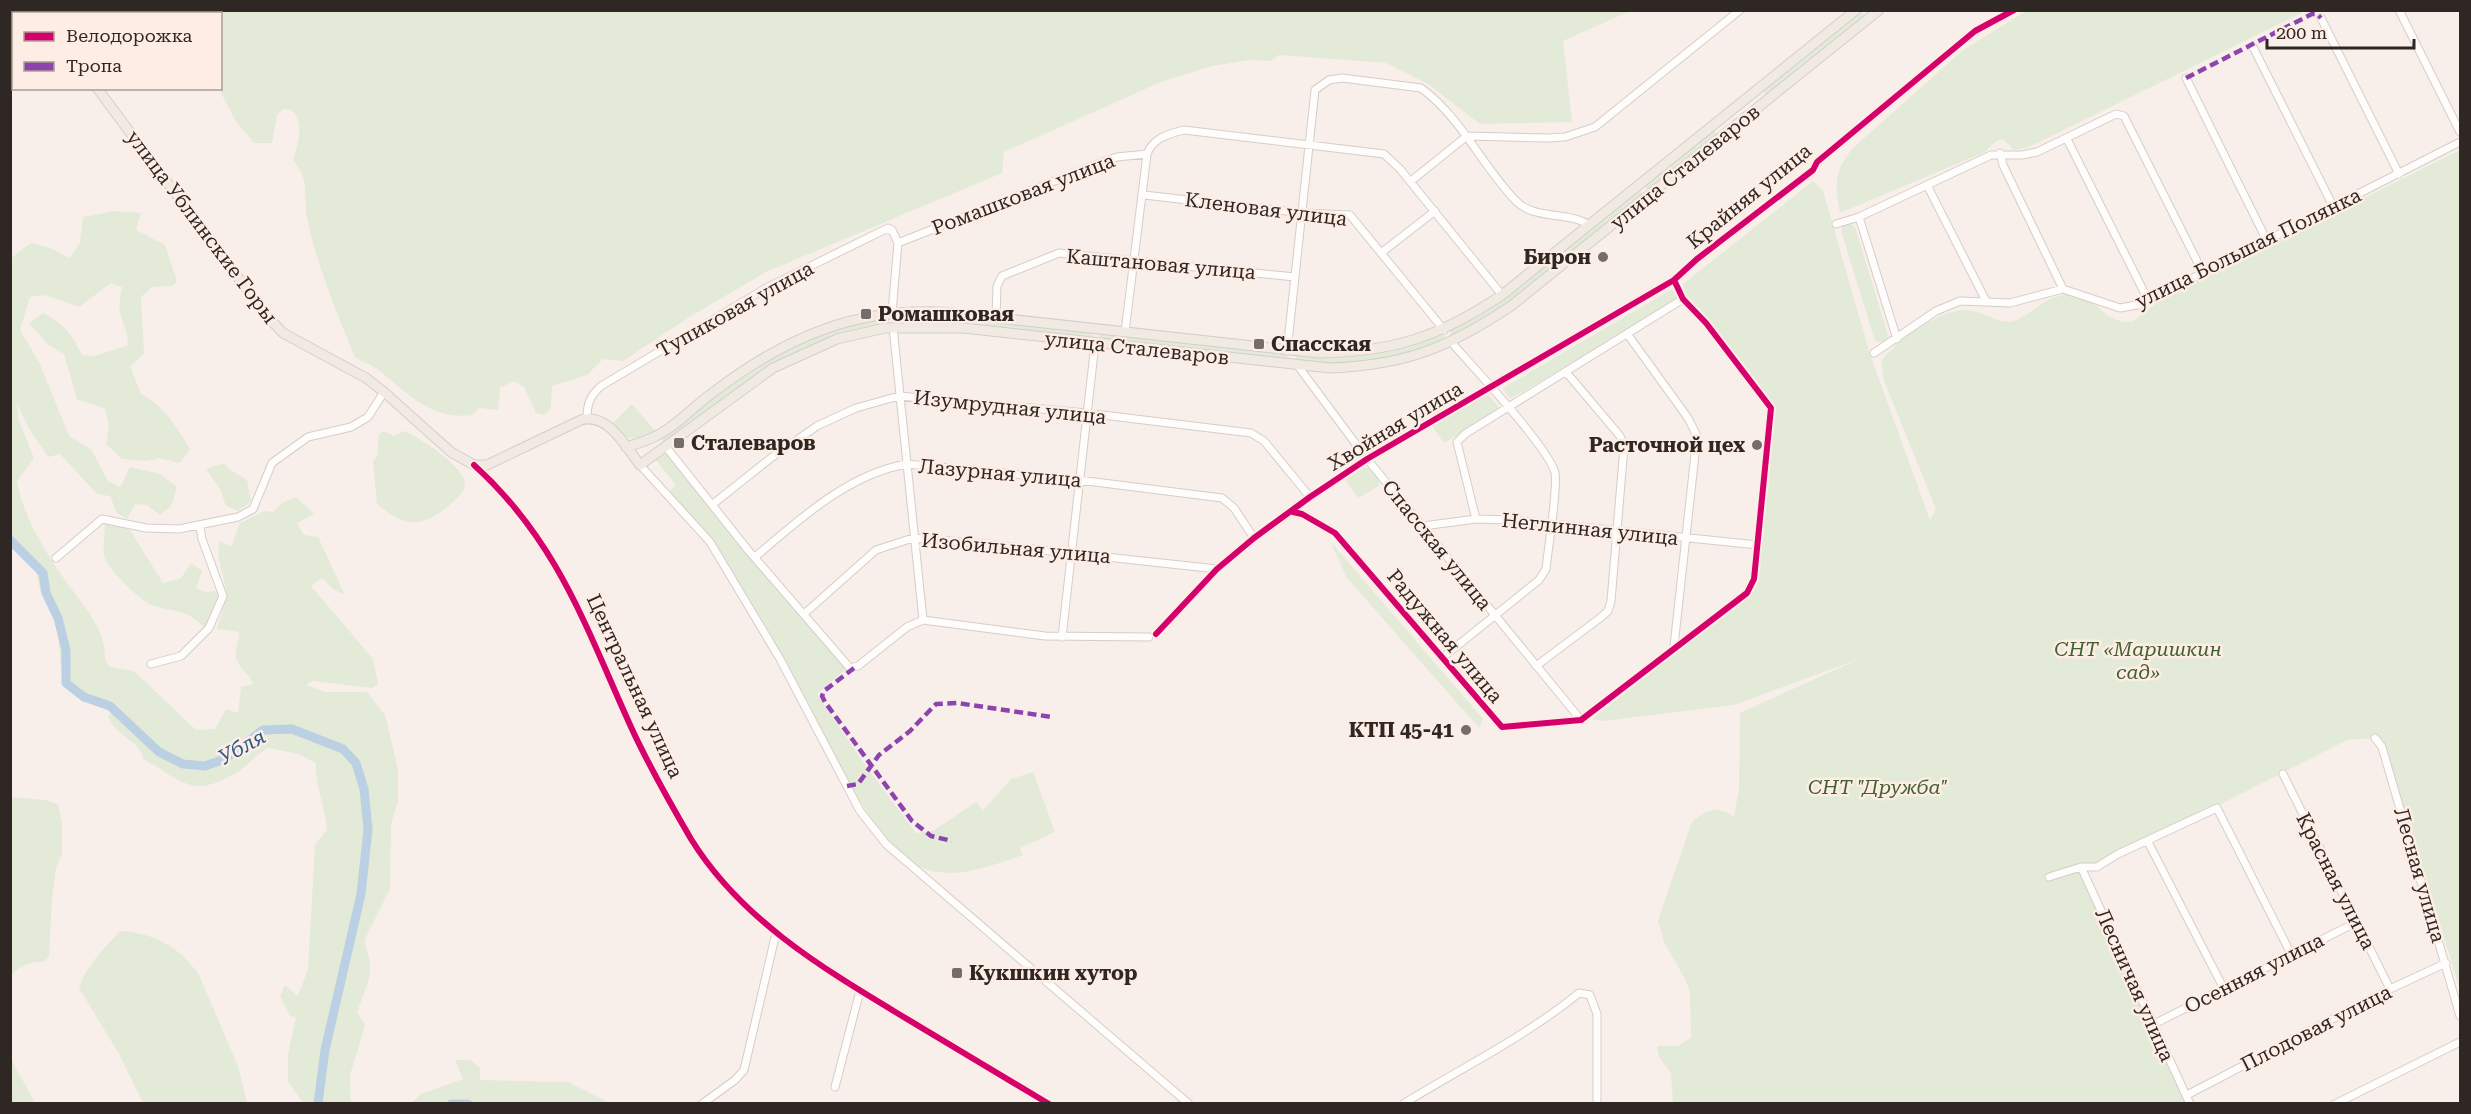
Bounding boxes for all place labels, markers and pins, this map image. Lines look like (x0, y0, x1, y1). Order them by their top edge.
place label: Бирон (1524, 245, 1591, 269)
marker: Бирон (1596, 250, 1610, 264)
place label: Ромашковая (878, 302, 1015, 326)
marker: Ромашковая (859, 307, 873, 321)
place label: Спасская (1271, 332, 1372, 356)
marker: Спасская (1252, 337, 1266, 351)
place label: Сталеваров (691, 431, 816, 455)
place label: Расточной цех (1589, 433, 1745, 457)
marker: Сталеваров (672, 436, 686, 450)
marker: Расточной цех (1750, 438, 1764, 452)
place label: КТП 45-41 (1349, 718, 1454, 742)
marker: КТП 45-41 (1459, 723, 1473, 737)
place label: Кукшкин хутор (969, 961, 1137, 985)
marker: Кукшкин хутор (950, 966, 964, 980)

